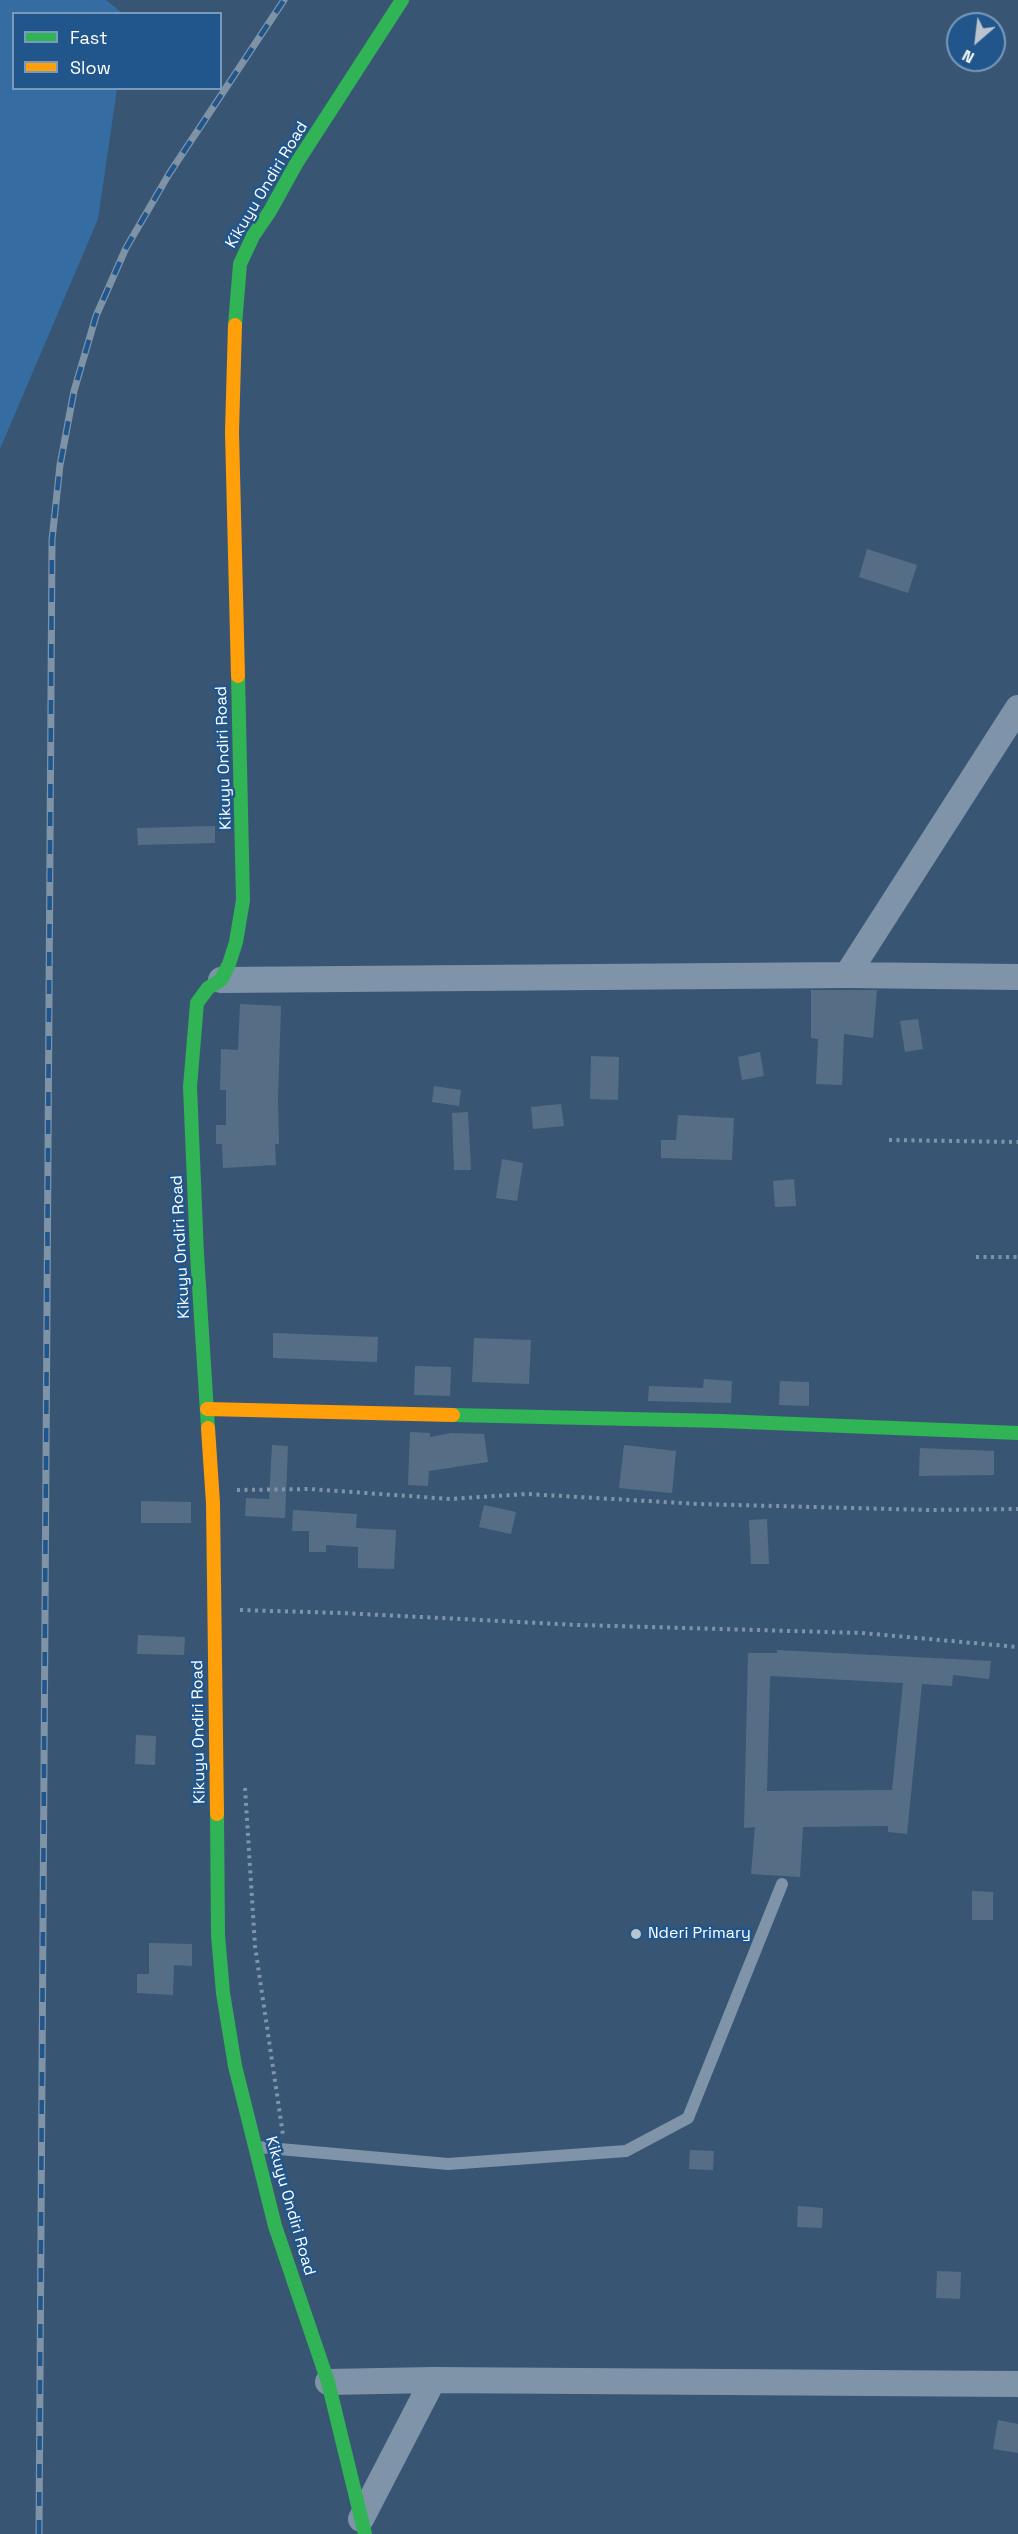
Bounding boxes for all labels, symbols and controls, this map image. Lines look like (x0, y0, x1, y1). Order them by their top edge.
legend (12, 12, 222, 90)
north arrow (946, 12, 1006, 72)
text: Fast (70, 26, 107, 49)
text: N (959, 45, 978, 68)
text: Slow (70, 56, 111, 79)
street label: Kikuyu Ondiri Road (222, 118, 312, 252)
street label: Kikuyu Ondiri Road (212, 686, 236, 830)
street label: Kikuyu Ondiri Road (168, 1175, 194, 1319)
street label: Kikuyu Ondiri Road (188, 1660, 210, 1804)
place label: Nderi Primary (648, 1924, 751, 1944)
marker: Nderi Primary (629, 1927, 643, 1941)
street label: Kikuyu Ondiri Road (261, 2134, 319, 2278)

